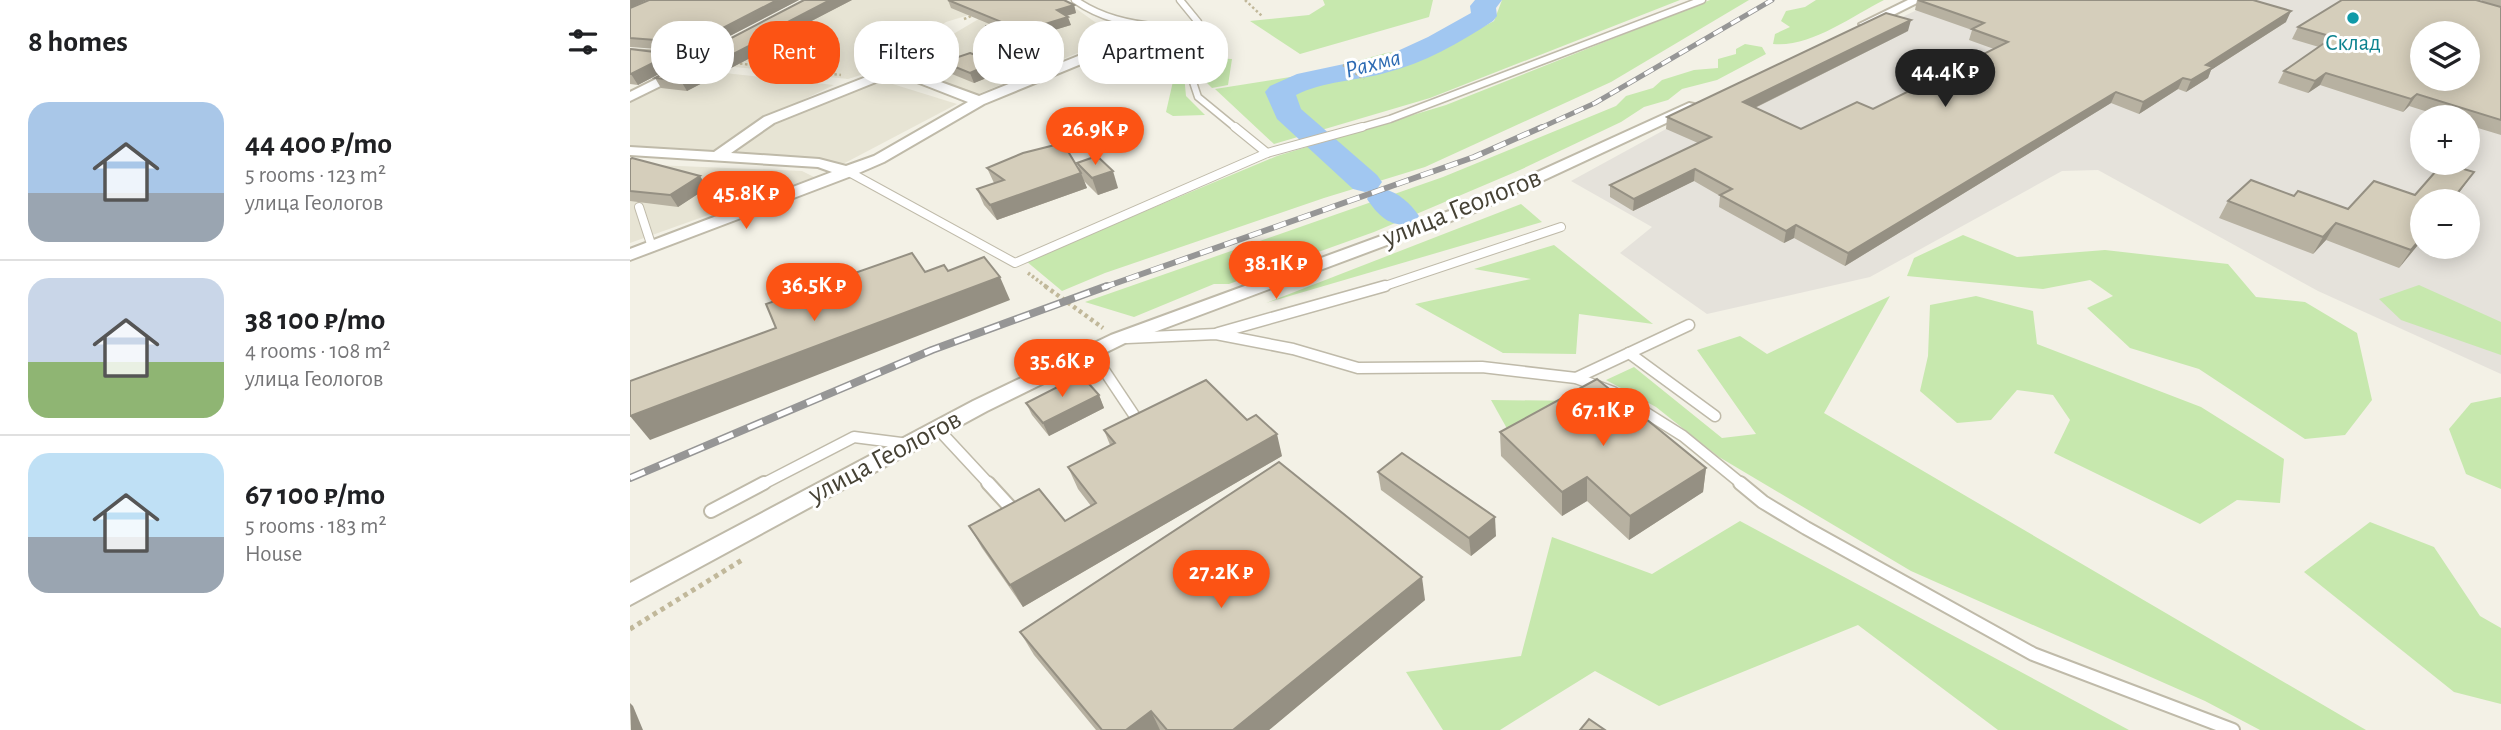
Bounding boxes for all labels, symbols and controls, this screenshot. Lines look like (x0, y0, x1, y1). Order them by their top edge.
marker: Склад (2345, 10, 2361, 26)
chip: Buy (651, 21, 734, 84)
chip: Rent (748, 21, 840, 84)
chip: Filters (854, 21, 959, 84)
chip: New (973, 21, 1064, 84)
chip: Apartment (1078, 21, 1228, 84)
map controls (2410, 21, 2480, 259)
button: layers (2410, 21, 2480, 91)
icon: filters (564, 23, 602, 61)
text: 8 homes (28, 27, 128, 57)
place label: Склад (2325, 32, 2381, 55)
water label: Рахма (1343, 46, 1403, 82)
pin: 44.4K ₽ (1880, 50, 2010, 109)
text: 44.4K ₽ (1911, 60, 1979, 83)
button: + (2410, 105, 2480, 175)
pin: 26.9K ₽ (1030, 108, 1160, 167)
text: 26.9K ₽ (1062, 118, 1128, 141)
text: 44 400 ₽/mo (245, 129, 392, 159)
icon: home (84, 130, 168, 214)
street label: улица Геологов (1378, 163, 1545, 253)
text: 5 rooms · 123 m² (245, 164, 386, 187)
pin: 45.8K ₽ (681, 172, 811, 231)
text: 45.8K ₽ (713, 182, 779, 205)
button: − (2410, 189, 2480, 259)
text: улица Геологов (245, 192, 383, 215)
pin: 38.1K ₽ (1211, 242, 1341, 301)
text: 38.1K ₽ (1245, 252, 1307, 275)
pin: 36.5K ₽ (749, 264, 879, 323)
text: 36.5K ₽ (782, 274, 846, 297)
text: 38 100 ₽/mo (245, 305, 385, 335)
icon: home (84, 306, 168, 390)
text: 4 rooms · 108 m² (245, 340, 391, 363)
pin: 35.6K ₽ (997, 340, 1127, 399)
text: 35.6K ₽ (1030, 350, 1094, 373)
text: улица Геологов (245, 368, 383, 391)
pin: 67.1K ₽ (1538, 388, 1668, 448)
text: 67.1K ₽ (1572, 399, 1634, 422)
street label: улица Геологов (803, 405, 966, 509)
text: 67 100 ₽/mo (245, 480, 385, 510)
icon: home (84, 481, 168, 565)
text: 5 rooms · 183 m² (245, 515, 386, 538)
text: House (245, 543, 302, 566)
pin: 27.2K ₽ (1156, 550, 1286, 610)
text: 27.2K ₽ (1189, 561, 1253, 584)

